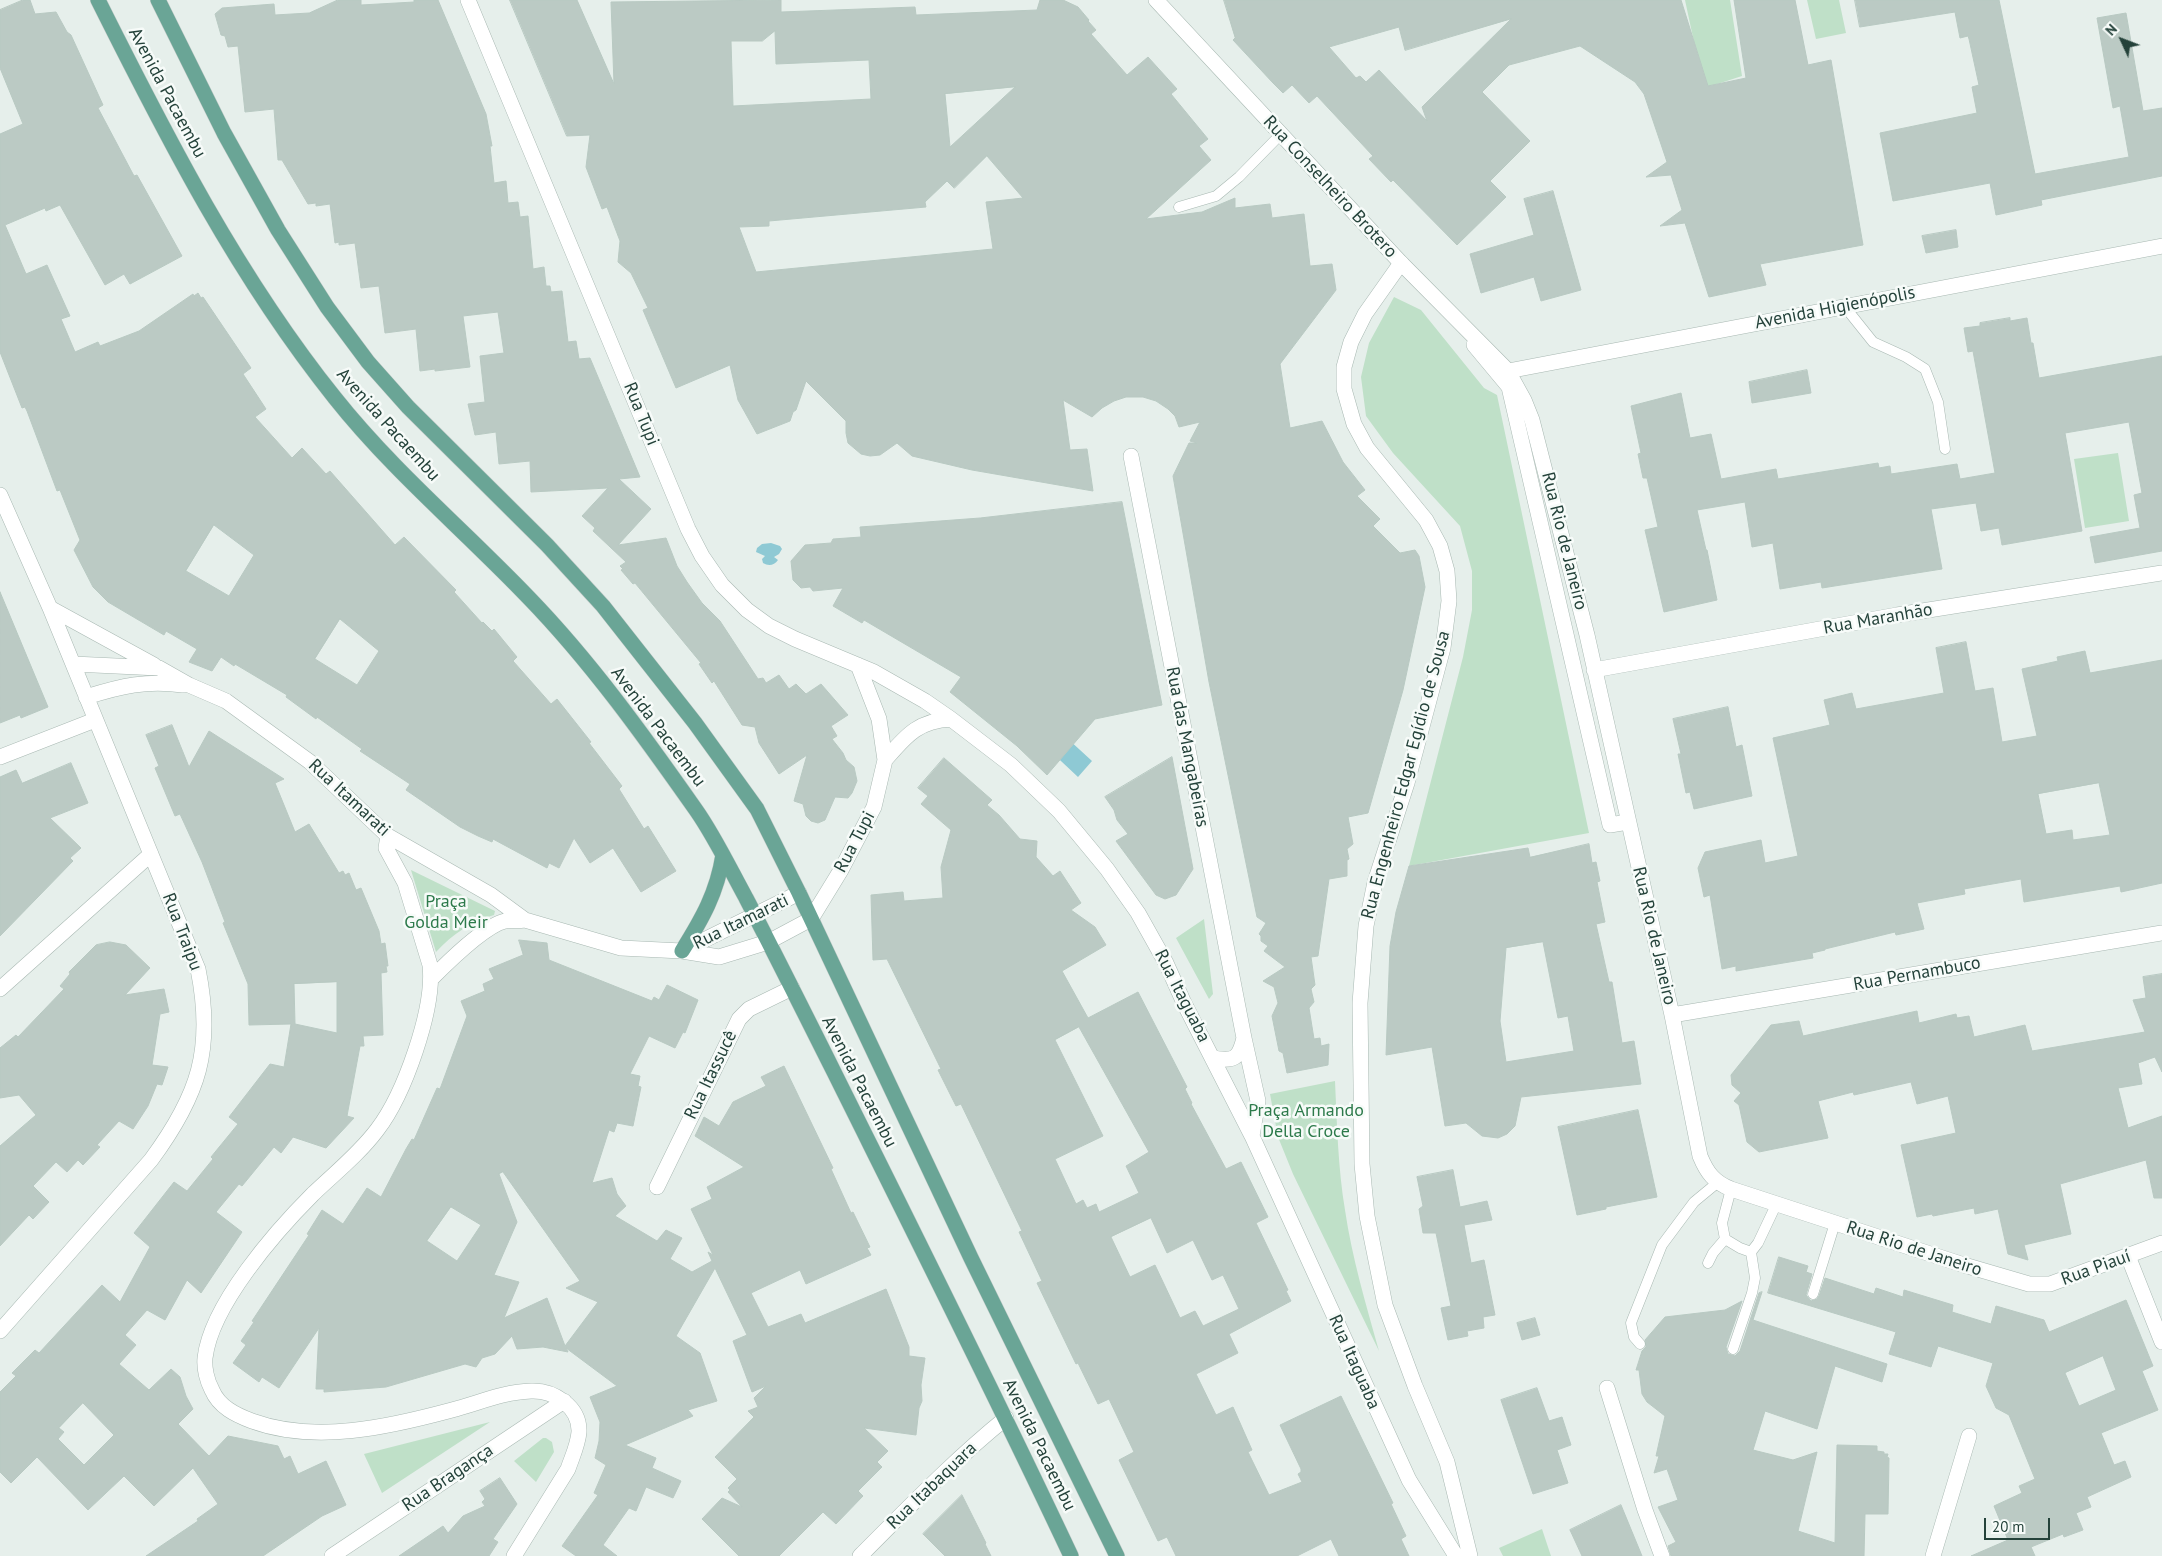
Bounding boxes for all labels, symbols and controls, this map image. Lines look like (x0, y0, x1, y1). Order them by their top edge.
north arrow (2097, 15, 2147, 65)
text: N (2101, 20, 2121, 39)
street label: Avenida Pacaembu (124, 24, 210, 162)
street label: Rua Conselheiro Brotero (1258, 111, 1402, 263)
street label: Avenida Higienópolis (1753, 282, 1917, 334)
street label: Avenida Pacaembu (332, 364, 444, 486)
street label: Rua Tupi (619, 379, 663, 449)
street label: Rua Rio de Janeiro (1536, 470, 1592, 612)
street label: Rua Maranhão (1822, 599, 1934, 639)
street label: Rua Engenheiro Edgar Egídio de Sousa (1357, 629, 1455, 921)
street label: Avenida Pacaembu (606, 663, 710, 791)
street label: Rua das Mangabeiras (1161, 665, 1213, 829)
street label: Rua Itamarati (304, 755, 394, 841)
street label: Rua Tupi (830, 808, 880, 876)
street label: Rua Rio de Janeiro (1628, 865, 1680, 1007)
street label: Rua Traipu (157, 890, 207, 974)
street label: Rua Itamarati (690, 890, 792, 954)
park label: Praça Golda Meir (404, 891, 488, 934)
street label: Rua Itaguaba (1149, 946, 1215, 1046)
street label: Rua Pernambuco (1852, 952, 1982, 996)
street label: Avenida Pacaembu (817, 1013, 901, 1151)
street label: Rua Itassucê (680, 1027, 742, 1123)
park label: Praça Armando Della Croce (1248, 1100, 1364, 1142)
street label: Rua Rio de Janeiro (1843, 1217, 1985, 1281)
street label: Rua Piauí (2058, 1245, 2134, 1291)
street label: Rua Itaguaba (1324, 1311, 1384, 1413)
street label: Avenida Pacaembu (998, 1375, 1080, 1515)
street label: Rua Itabaquara (883, 1438, 981, 1534)
street label: Rua Bragança (398, 1440, 498, 1516)
scale bar (1987, 1508, 2053, 1540)
text: 20 m (1992, 1517, 2025, 1536)

